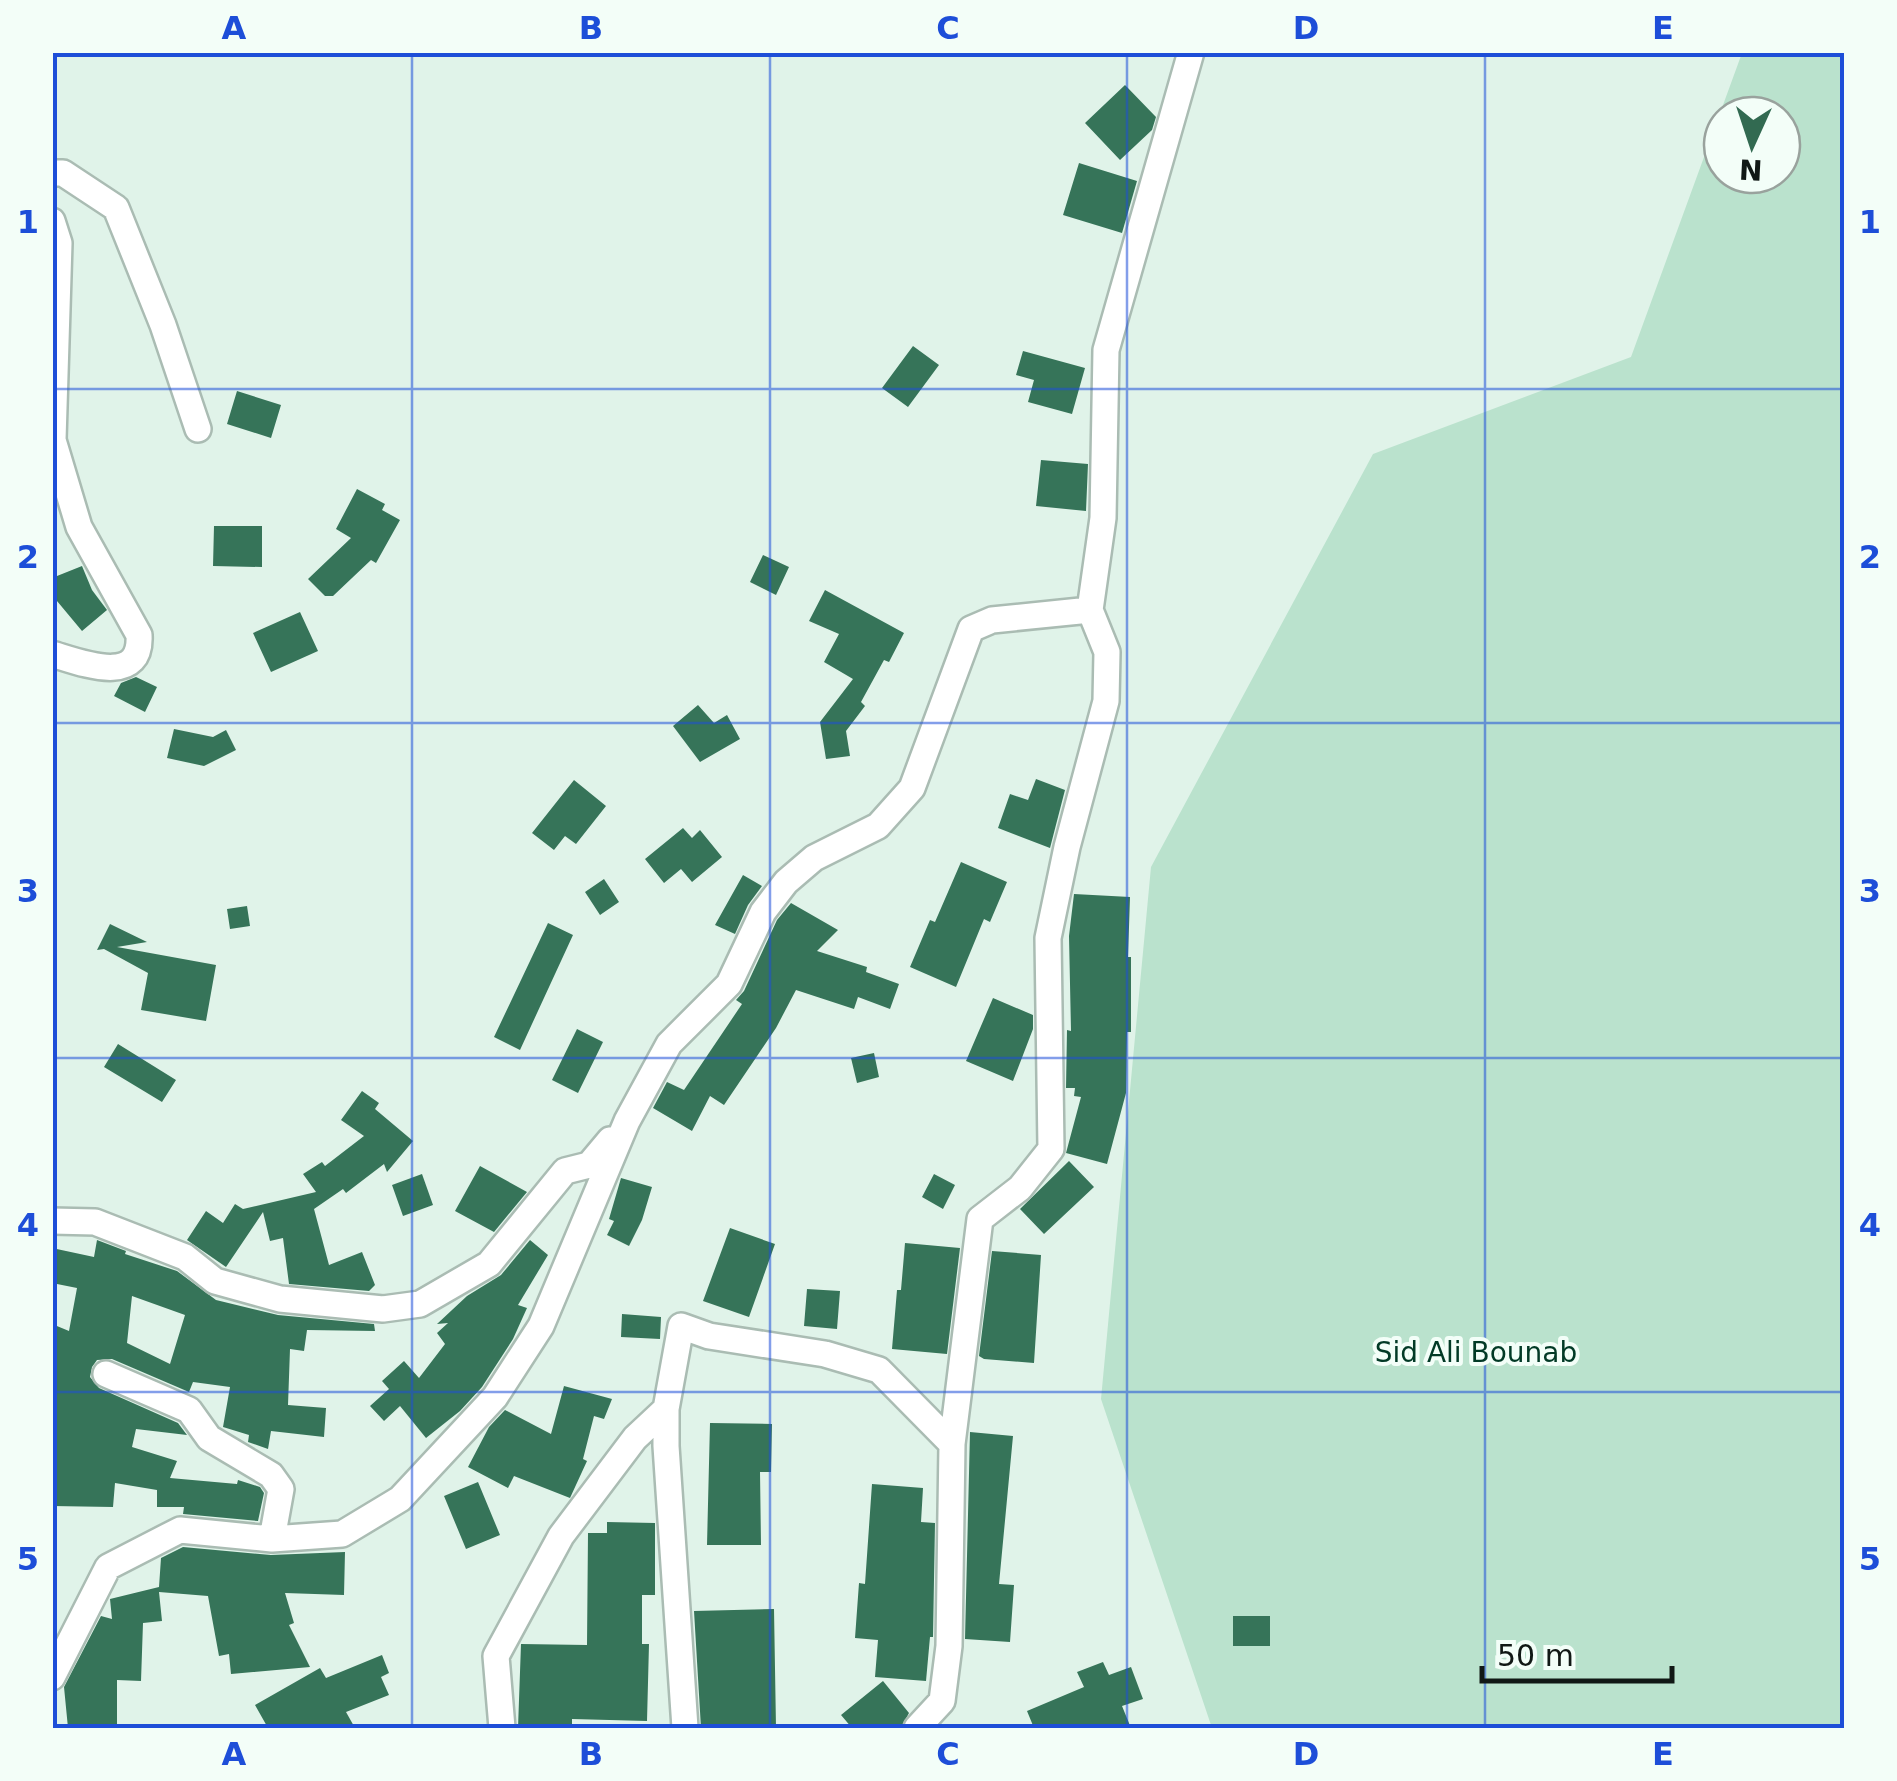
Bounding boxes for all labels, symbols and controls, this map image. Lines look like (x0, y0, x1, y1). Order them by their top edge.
text: A (222, 9, 247, 47)
text: B (579, 9, 603, 47)
text: C (936, 9, 960, 47)
text: D (1293, 9, 1319, 47)
text: E (1652, 9, 1674, 47)
north arrow (1702, 95, 1802, 195)
text: N (1738, 152, 1763, 187)
text: 1 (17, 203, 39, 241)
text: 1 (1859, 203, 1881, 241)
text: 2 (17, 538, 39, 576)
text: 2 (1859, 538, 1881, 576)
text: 3 (17, 872, 39, 910)
text: 3 (1859, 872, 1881, 910)
text: 4 (17, 1206, 39, 1244)
text: 4 (1859, 1206, 1881, 1244)
park label: Sid Ali Bounab (1375, 1336, 1577, 1369)
text: 5 (17, 1540, 39, 1578)
text: 5 (1859, 1540, 1881, 1578)
scale bar (1482, 1621, 1672, 1683)
text: 50 m (1497, 1638, 1574, 1673)
text: A (222, 1735, 247, 1773)
text: B (579, 1735, 603, 1773)
text: C (936, 1735, 960, 1773)
text: D (1293, 1735, 1319, 1773)
text: E (1652, 1735, 1674, 1773)

